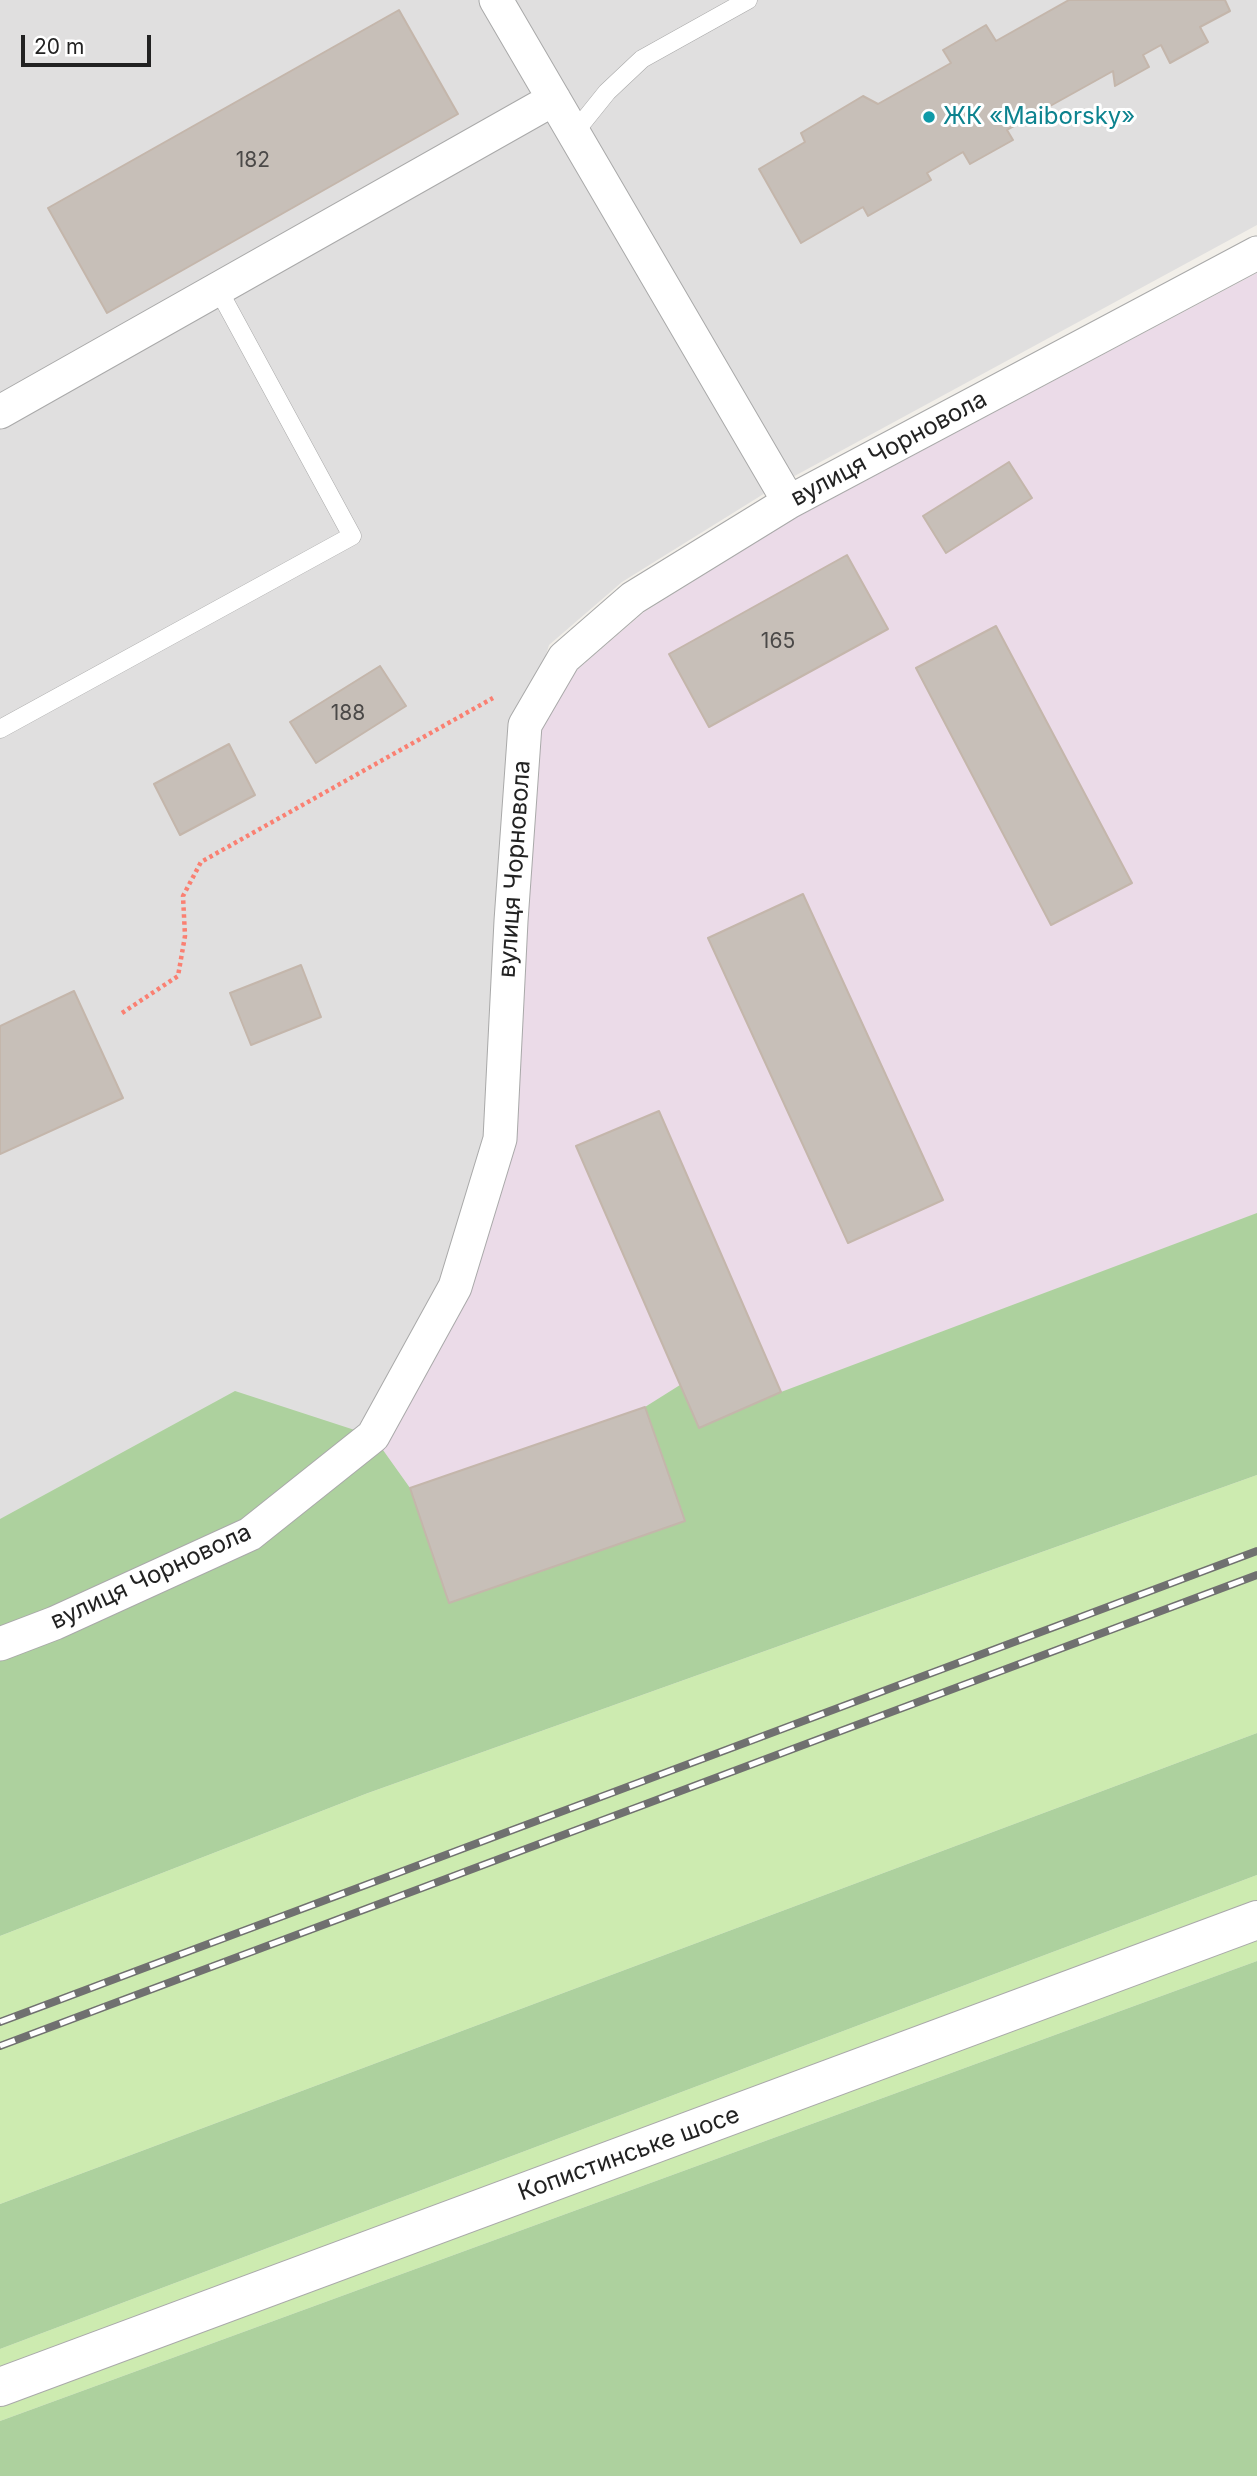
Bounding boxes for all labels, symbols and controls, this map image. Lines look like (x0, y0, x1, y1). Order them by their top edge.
scale bar (24, 21, 154, 65)
text: 20 m (34, 34, 84, 59)
place label: ЖК «Maiborsky» (943, 103, 1135, 131)
marker: ЖК «Maiborsky» (921, 109, 937, 125)
house number: 182 (236, 148, 270, 174)
street label: вулиця Чорновола (786, 385, 992, 513)
house number: 165 (761, 629, 795, 655)
house number: 188 (331, 701, 365, 727)
street label: вулиця Чорновола (493, 759, 537, 979)
street label: вулиця Чорновола (46, 1518, 256, 1636)
street label: Копистинське шосе (514, 2101, 744, 2207)

